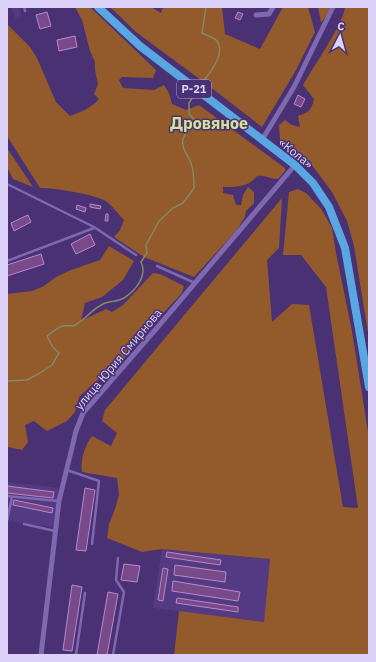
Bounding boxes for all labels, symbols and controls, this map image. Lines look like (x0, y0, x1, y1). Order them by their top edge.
north arrow (320, 16, 360, 56)
text: С (337, 19, 345, 33)
road number: Р-21 (177, 80, 211, 98)
district label: Дровяное (170, 113, 248, 133)
street label: «Кола» (276, 135, 316, 171)
street label: улица Юрия Смирнова (71, 305, 165, 413)

